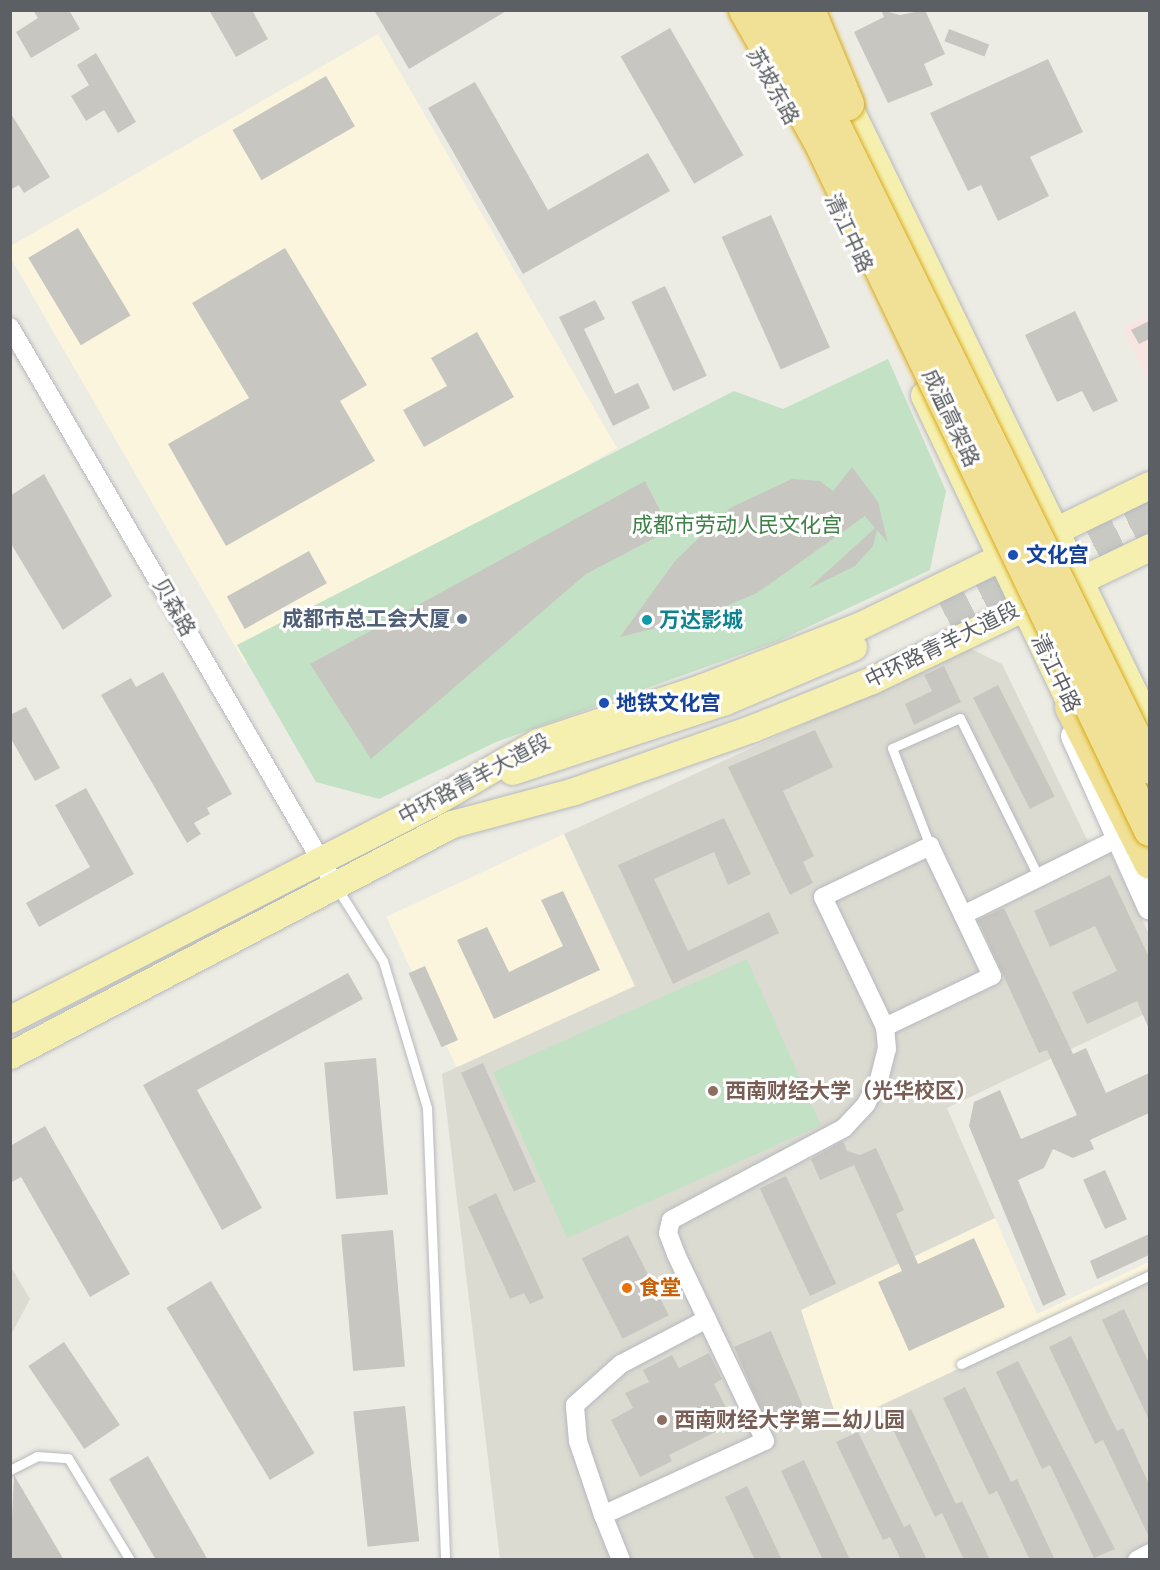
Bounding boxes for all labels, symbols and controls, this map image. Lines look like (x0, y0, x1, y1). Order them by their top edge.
street label: 苏坡东路 (742, 43, 804, 129)
street label: 清江中路 (820, 190, 878, 276)
street label: 成温高架路 (917, 365, 985, 471)
park label: 成都市劳动人民文化宫 (632, 512, 842, 538)
place label: 文化宫 (1026, 542, 1089, 568)
marker: 文化宫 (1004, 546, 1022, 564)
street label: 贝森路 (147, 573, 201, 641)
street label: 中环路青羊大道段 (861, 597, 1023, 693)
place label: 成都市总工会大厦 (282, 606, 450, 632)
place label: 万达影城 (659, 607, 743, 633)
marker: 成都市总工会大厦 (455, 612, 469, 626)
marker: 万达影城 (640, 613, 654, 627)
street label: 清江中路 (1026, 630, 1086, 716)
place label: 地铁文化宫 (616, 690, 721, 716)
marker: 地铁文化宫 (597, 696, 611, 710)
street label: 中环路青羊大道段 (394, 728, 554, 830)
place label: 西南财经大学（光华校区） (725, 1078, 977, 1104)
marker: 西南财经大学（光华校区） (706, 1084, 720, 1098)
place label: 食堂 (639, 1275, 681, 1301)
marker: 食堂 (620, 1281, 634, 1295)
place label: 西南财经大学第二幼儿园 (674, 1407, 905, 1433)
marker: 西南财经大学第二幼儿园 (655, 1413, 669, 1427)

